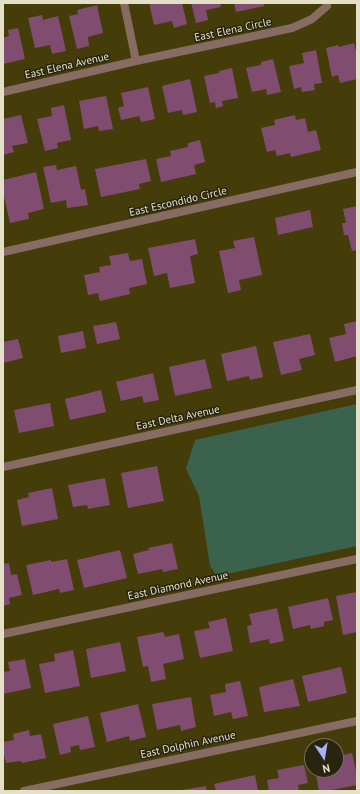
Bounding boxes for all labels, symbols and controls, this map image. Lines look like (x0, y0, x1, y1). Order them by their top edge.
street label: East Elena Circle (193, 15, 273, 45)
street label: East Elena Avenue (24, 50, 110, 82)
street label: East Escondido Circle (128, 184, 228, 220)
street label: East Delta Avenue (135, 403, 221, 433)
street label: East Diamond Avenue (127, 569, 229, 603)
street label: East Dolphin Avenue (139, 728, 237, 762)
north arrow (304, 738, 344, 778)
text: N (321, 761, 331, 776)

